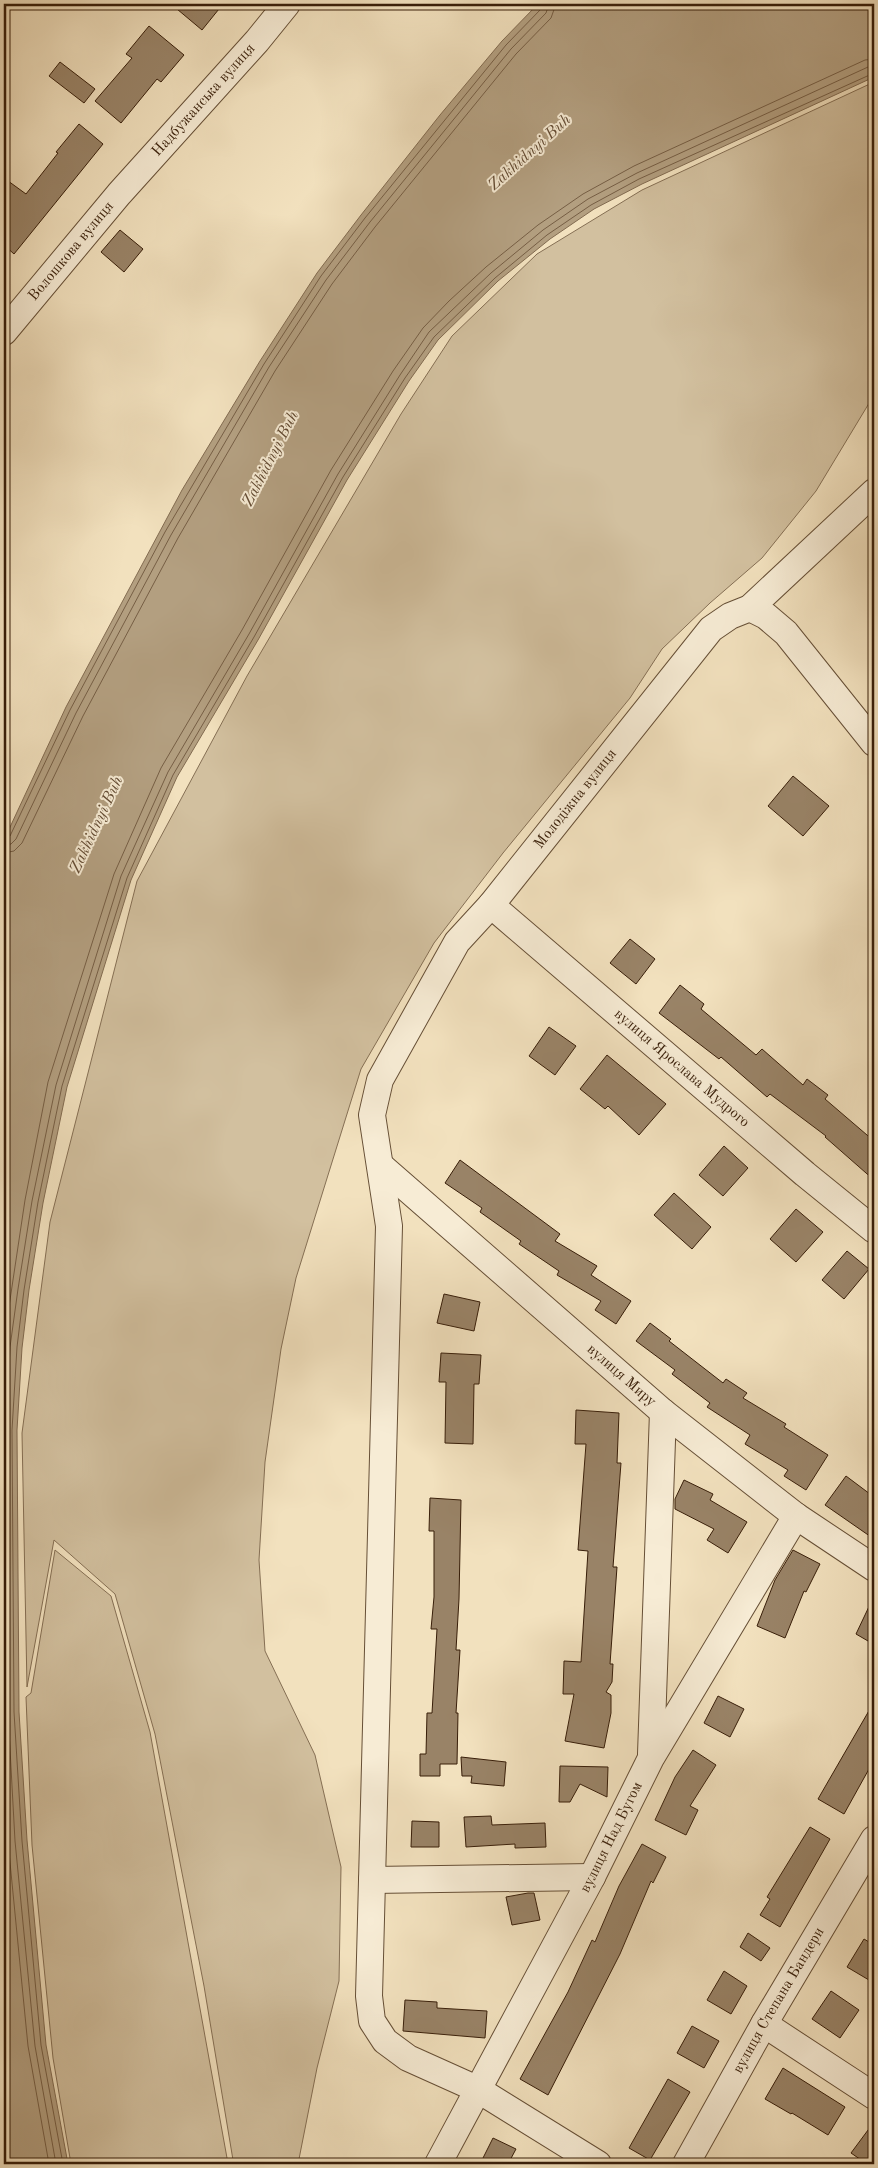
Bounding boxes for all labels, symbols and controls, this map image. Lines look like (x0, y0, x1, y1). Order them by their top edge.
street label: Надбужанська вулиця (149, 41, 258, 159)
water label: Zakhidnyi Buh (486, 112, 574, 194)
street label: Волошкова вулиця (26, 199, 117, 304)
water label: Zakhidnyi Buh (240, 409, 302, 509)
street label: Молодіжна вулиця (531, 746, 620, 852)
water label: Zakhidnyi Buh (68, 774, 126, 876)
street label: вулиця Ярослава Мудрого (611, 1006, 752, 1130)
street label: вулиця Миру (584, 1342, 659, 1410)
street label: вулиця Над Бугом (578, 1779, 646, 1895)
street label: вулиця Степана Бандери (731, 1925, 827, 2076)

